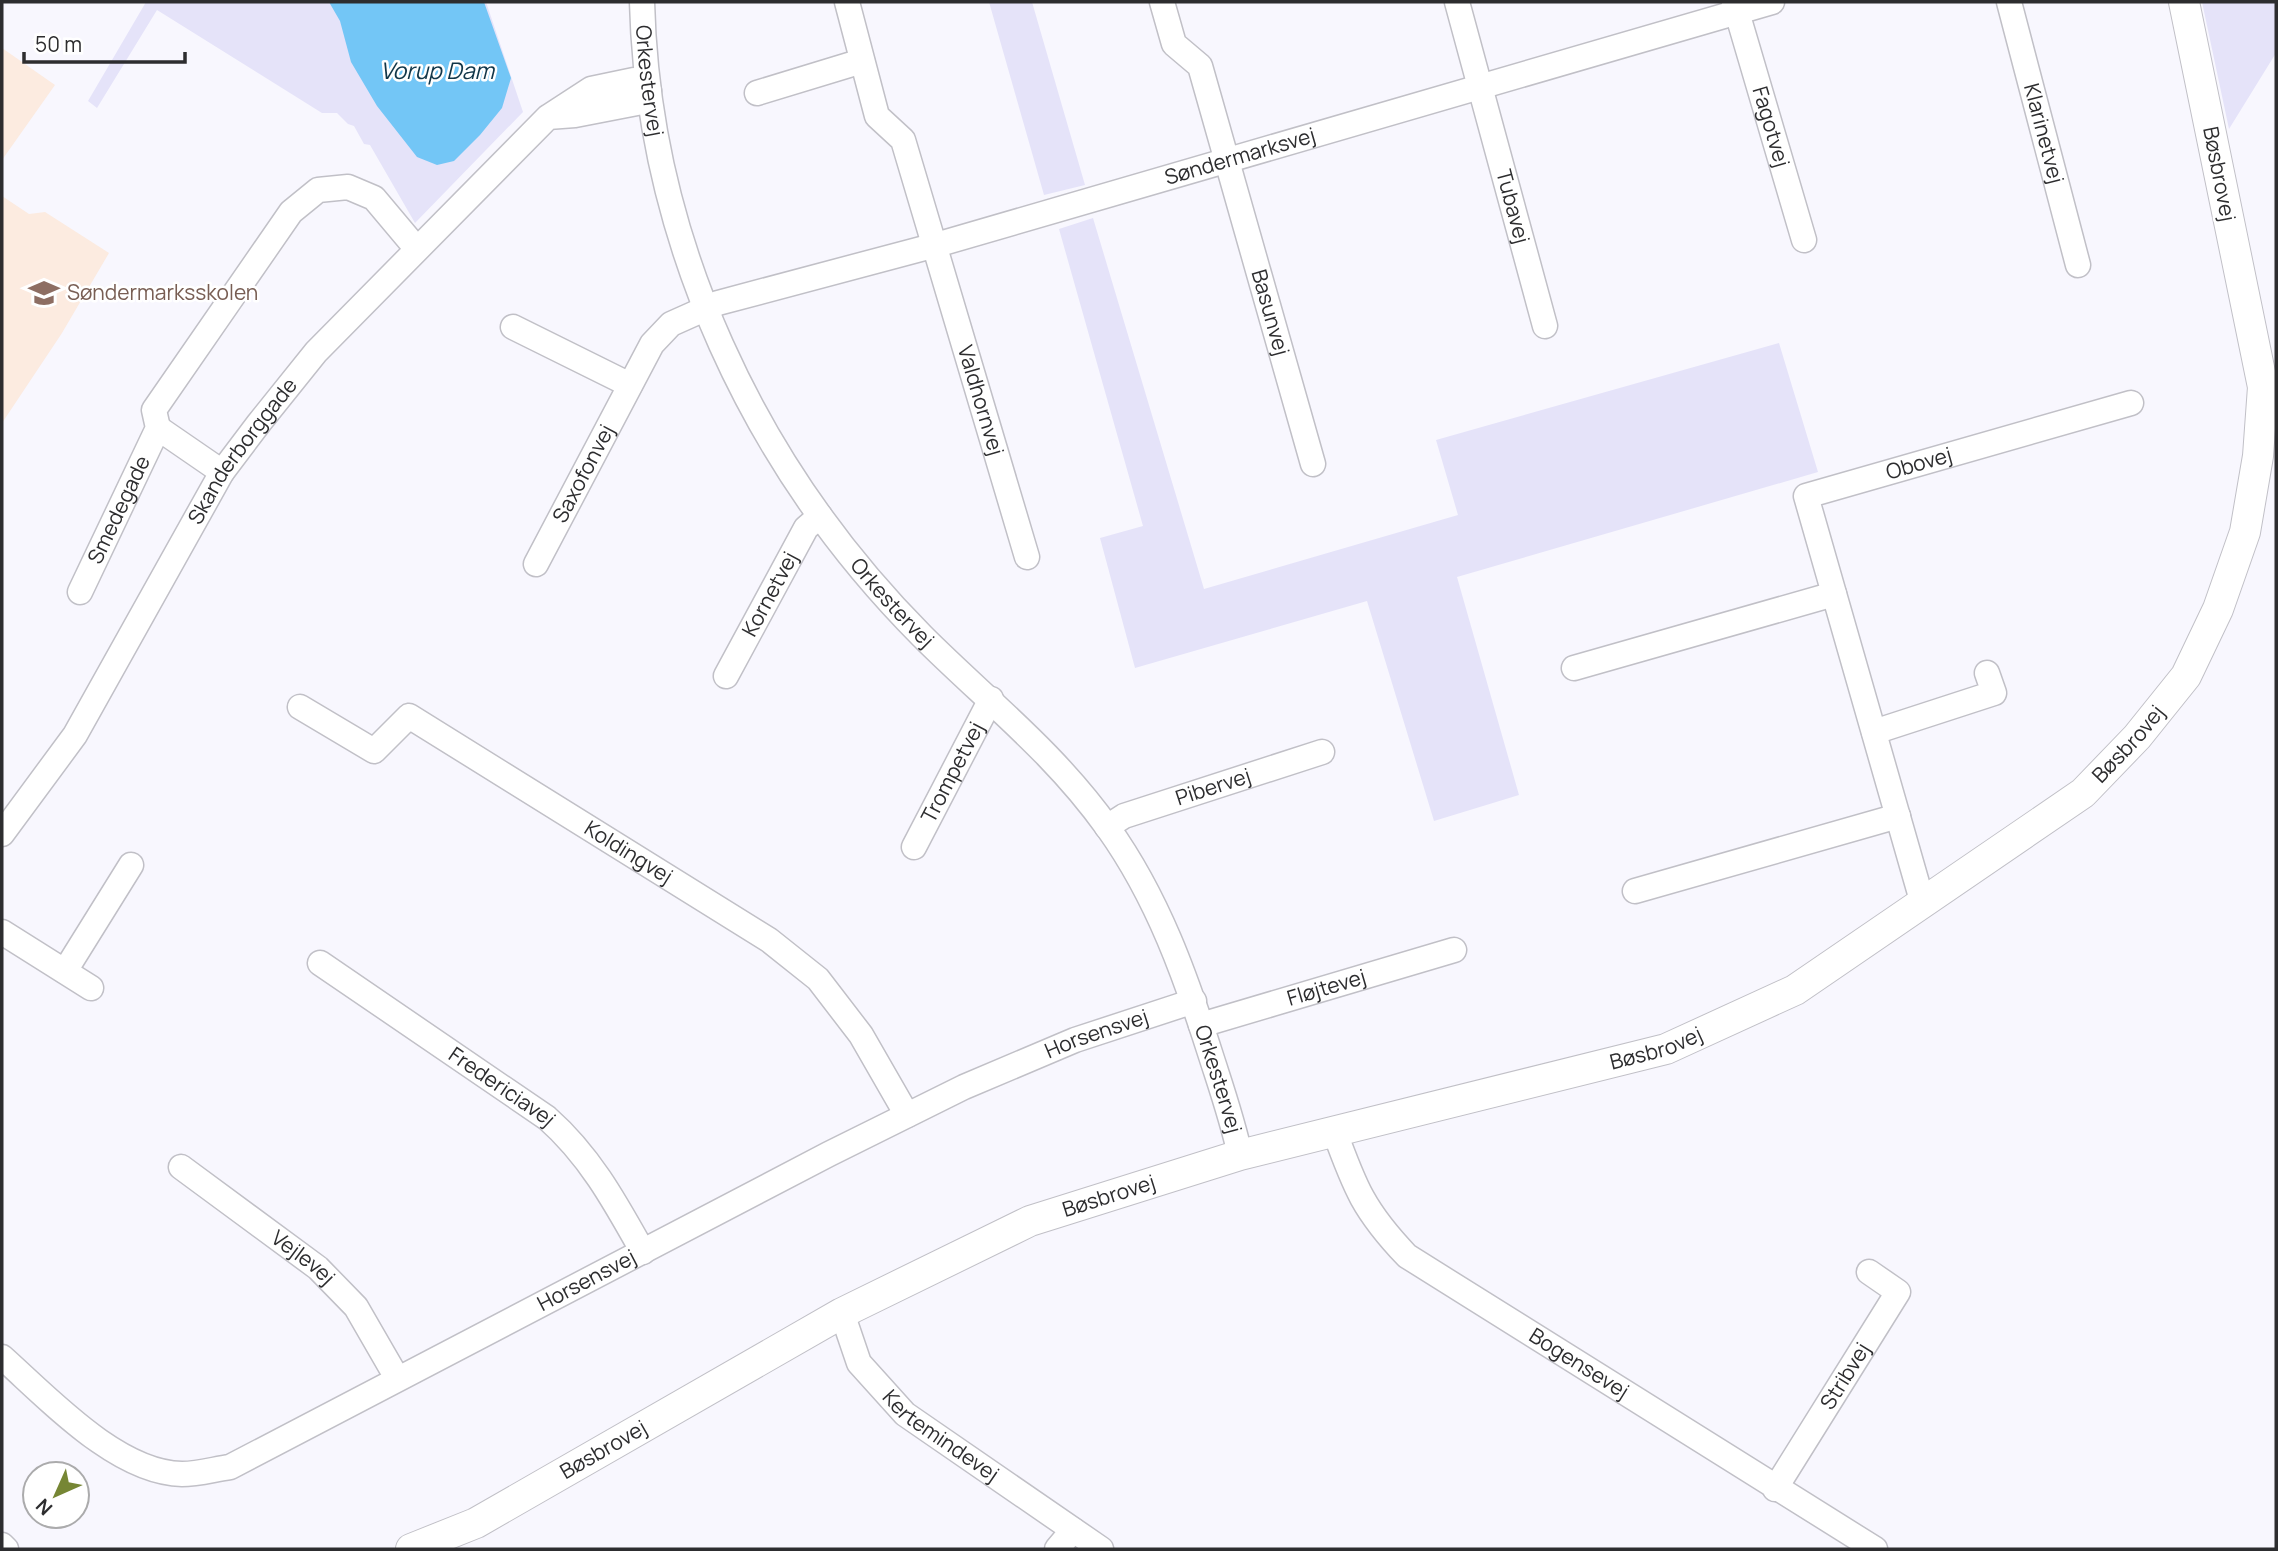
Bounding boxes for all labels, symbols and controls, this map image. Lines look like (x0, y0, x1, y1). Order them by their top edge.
scale bar (24, 21, 186, 65)
street label: Orkestervej (630, 24, 671, 138)
text: 50 m (35, 30, 82, 58)
water label: Vorup Dam (380, 54, 495, 86)
street label: Klarinetvej (2018, 80, 2071, 186)
street label: Fagotvej (1747, 83, 1797, 170)
street label: Søndermarksvej (1161, 120, 1318, 191)
street label: Bøsbrovej (2197, 124, 2243, 223)
street label: Tubavej (1490, 166, 1537, 246)
street label: Basunvej (1245, 266, 1296, 359)
school or university icon: Søndermarksskolen (27, 276, 61, 310)
place label: Søndermarksskolen (67, 278, 258, 306)
street label: Valdhornvej (952, 342, 1011, 459)
street label: Skanderborggade (181, 372, 303, 529)
street label: Saxofonvej (545, 419, 620, 527)
street label: Obovej (1882, 440, 1955, 485)
street label: Smedegade (81, 451, 156, 568)
street label: Kornetvej (735, 546, 804, 641)
street label: Orkestervej (845, 552, 941, 653)
street label: Bøsbrovej (2085, 699, 2170, 788)
street label: Trompetvej (914, 717, 990, 827)
street label: Pibervej (1172, 761, 1254, 811)
street label: Koldingvej (579, 814, 678, 890)
street label: Fløjtevej (1284, 962, 1369, 1012)
street label: Horsensvej (1040, 1002, 1152, 1064)
street label: Bøsbrovej (1607, 1019, 1706, 1075)
street label: Orkestervej (1189, 1021, 1249, 1136)
street label: Fredericiavej (444, 1040, 562, 1132)
street label: Bøsbrovej (1059, 1168, 1159, 1223)
street label: Vejlevej (266, 1223, 342, 1290)
street label: Horsensvej (532, 1242, 641, 1317)
street label: Bogensevej (1524, 1321, 1635, 1405)
street label: Stribvej (1813, 1337, 1876, 1414)
street label: Kertemindevej (877, 1383, 1005, 1488)
street label: Bøsbrovej (554, 1413, 652, 1485)
north arrow (21, 1460, 91, 1530)
text: N (30, 1493, 58, 1521)

